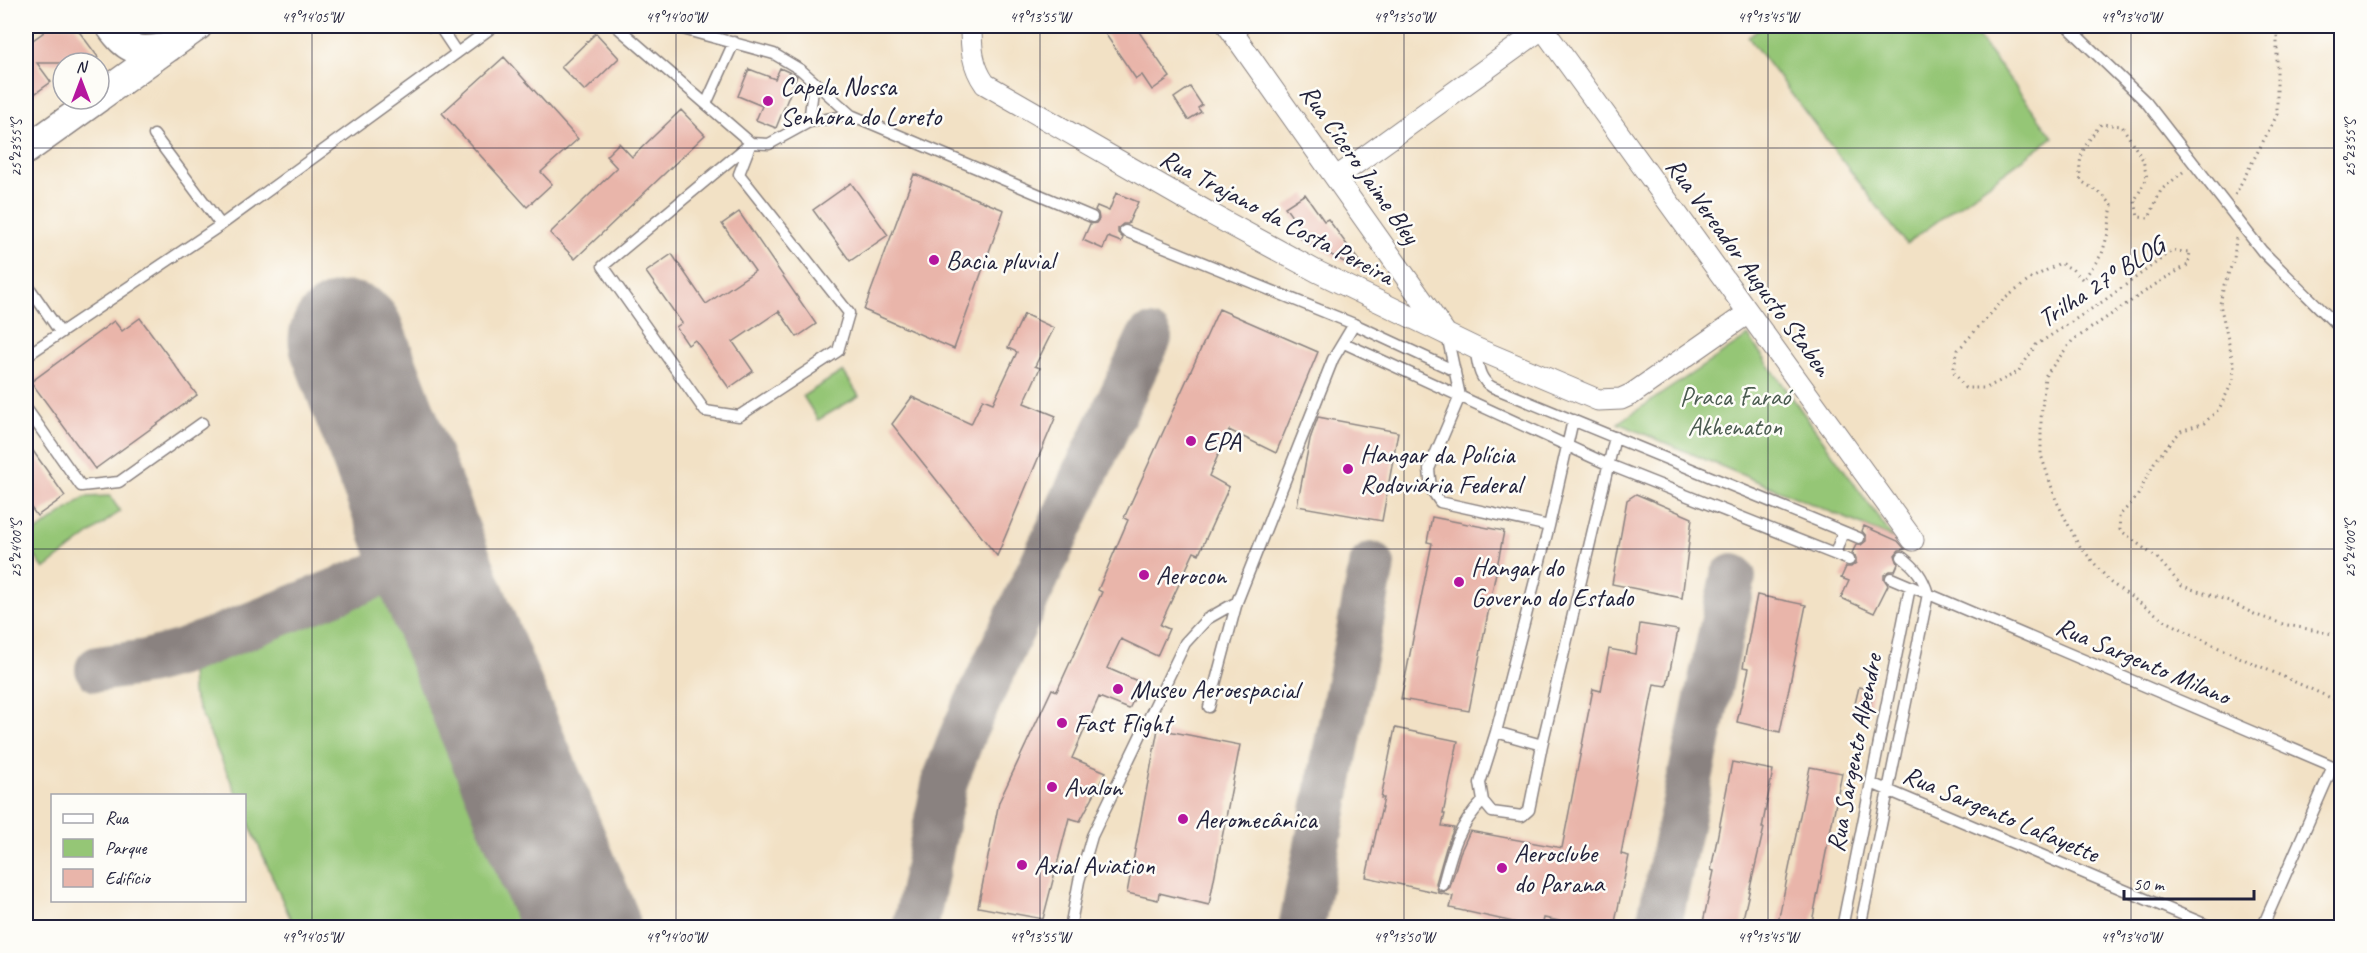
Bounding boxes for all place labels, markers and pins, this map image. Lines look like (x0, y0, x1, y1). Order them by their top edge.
place label: Capela Nossa Senhora do Loreto (780, 70, 943, 133)
marker: Capela Nossa Senhora do Loreto (761, 94, 775, 108)
place label: Bacia pluvial (946, 244, 1059, 277)
marker: Bacia pluvial (927, 253, 941, 267)
place label: EPA (1203, 425, 1242, 458)
marker: EPA (1184, 434, 1198, 448)
place label: Hangar da Polícia Rodoviária Federal (1360, 438, 1526, 501)
marker: Hangar da Polícia Rodoviária Federal (1341, 462, 1355, 476)
place label: Hangar do Governo do Estado (1471, 551, 1635, 614)
place label: Aerocon (1156, 559, 1227, 592)
marker: Aerocon (1137, 568, 1151, 582)
marker: Hangar do Governo do Estado (1452, 575, 1466, 589)
place label: Museu Aeroespacial (1130, 673, 1304, 706)
marker: Museu Aeroespacial (1111, 682, 1125, 696)
place label: Fast Flight (1074, 707, 1175, 740)
marker: Fast Flight (1055, 716, 1069, 730)
place label: Avalon (1064, 771, 1123, 804)
marker: Avalon (1045, 780, 1059, 794)
place label: Aeromecânica (1195, 803, 1318, 836)
marker: Aeromecânica (1176, 812, 1190, 826)
place label: Aeroclube do Parana (1514, 837, 1606, 900)
place label: Axial Aviation (1034, 849, 1155, 882)
marker: Axial Aviation (1015, 858, 1029, 872)
marker: Aeroclube do Parana (1495, 861, 1509, 875)

